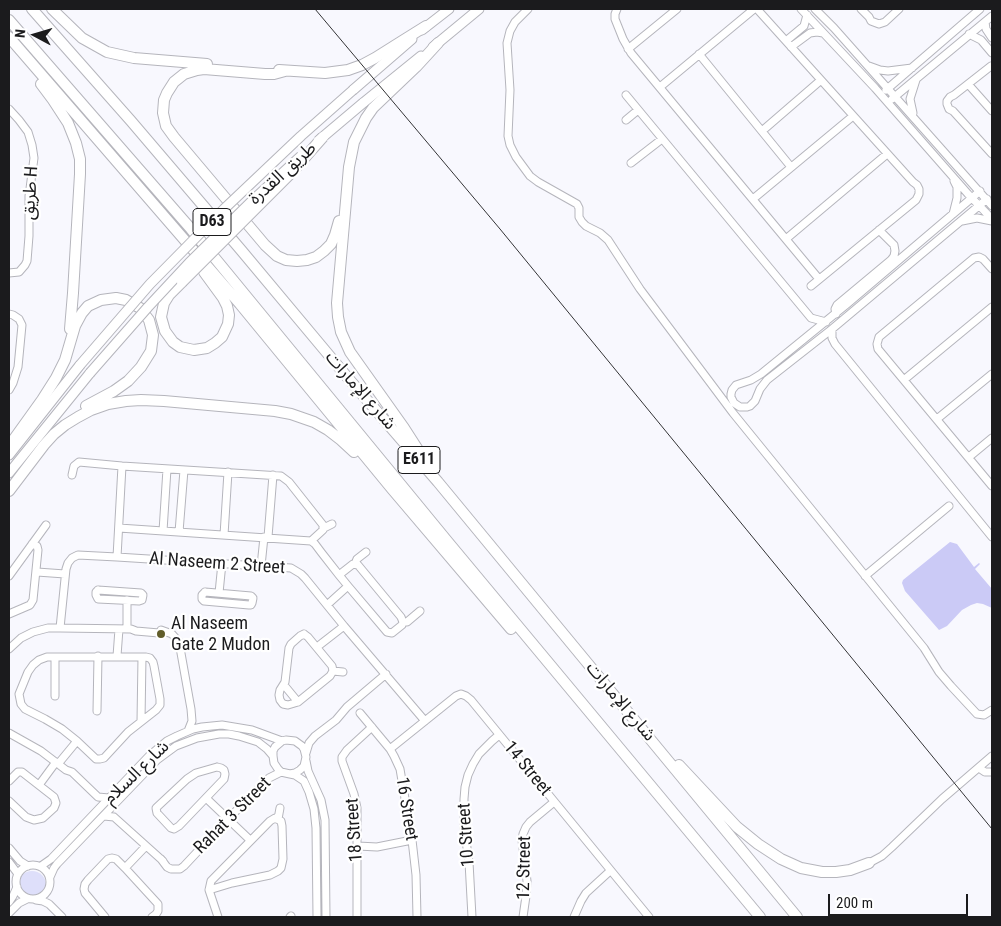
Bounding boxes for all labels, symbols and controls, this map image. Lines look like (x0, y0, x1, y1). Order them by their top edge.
north arrow (10, 10, 60, 60)
text: N (12, 28, 28, 39)
street label: طريق القدرة (245, 138, 321, 210)
street label: طريق H (18, 165, 44, 221)
road number: D63 (193, 208, 231, 236)
street label: شارع الإمارات (320, 347, 400, 435)
road number: E611 (398, 446, 440, 474)
street label: Al Naseem 2 Street (148, 548, 286, 580)
place label: Al Naseem Gate 2 Mudon (171, 613, 270, 656)
marker: Al Naseem Gate 2 Mudon (155, 628, 167, 640)
street label: شارع الإمارات (581, 658, 659, 746)
street label: شارع السلام (100, 736, 174, 810)
street label: 14 Street (498, 737, 556, 801)
street label: Rahat 3 Street (190, 773, 276, 859)
street label: 16 Street (390, 776, 422, 842)
street label: 18 Street (342, 797, 368, 863)
street label: 10 Street (454, 802, 480, 868)
street label: 12 Street (514, 836, 536, 900)
scale bar (831, 884, 971, 916)
text: 200 m (836, 894, 873, 912)

